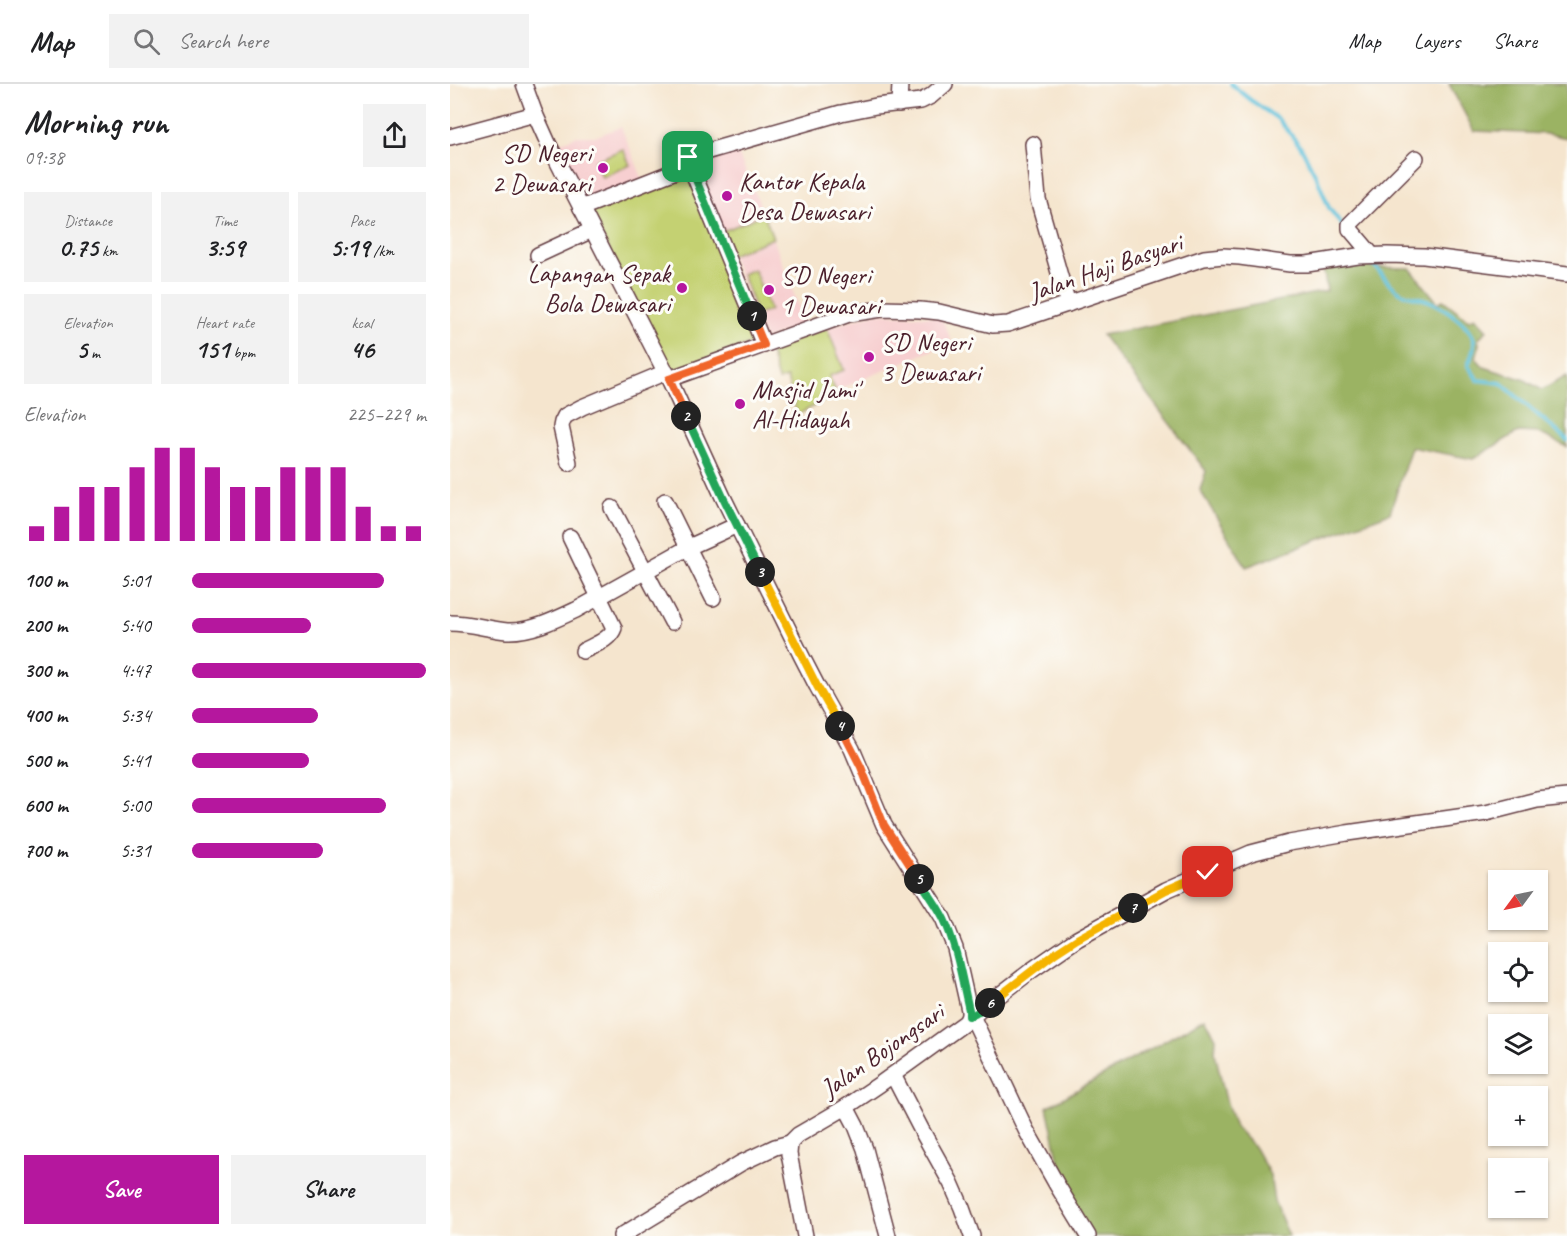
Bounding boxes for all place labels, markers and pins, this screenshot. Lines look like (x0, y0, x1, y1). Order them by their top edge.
pin (662, 131, 713, 182)
place label: SD Negeri 2 Dewasari (492, 137, 594, 200)
marker: SD Negeri 2 Dewasari (596, 161, 610, 175)
place label: Kantor Kepala Desa Dewasari (739, 165, 873, 228)
marker: Kantor Kepala Desa Dewasari (720, 189, 734, 203)
place label: Lapangan Sepak Bola Dewasari (527, 257, 673, 320)
place label: SD Negeri 1 Dewasari (781, 259, 883, 322)
marker: Lapangan Sepak Bola Dewasari (675, 281, 689, 295)
marker: SD Negeri 1 Dewasari (762, 283, 776, 297)
pin: 1 (737, 301, 767, 331)
place label: SD Negeri 3 Dewasari (881, 326, 983, 389)
marker: SD Negeri 3 Dewasari (862, 350, 876, 364)
place label: Masjid Jami' Al-Hidayah (752, 373, 864, 436)
marker: Masjid Jami' Al-Hidayah (733, 397, 747, 411)
pin: 2 (671, 401, 701, 431)
pin: 3 (745, 557, 775, 587)
pin: 4 (825, 711, 855, 741)
pin (1182, 846, 1233, 897)
pin: 5 (904, 864, 934, 894)
pin: 7 (1118, 893, 1148, 923)
pin: 6 (975, 988, 1005, 1018)

